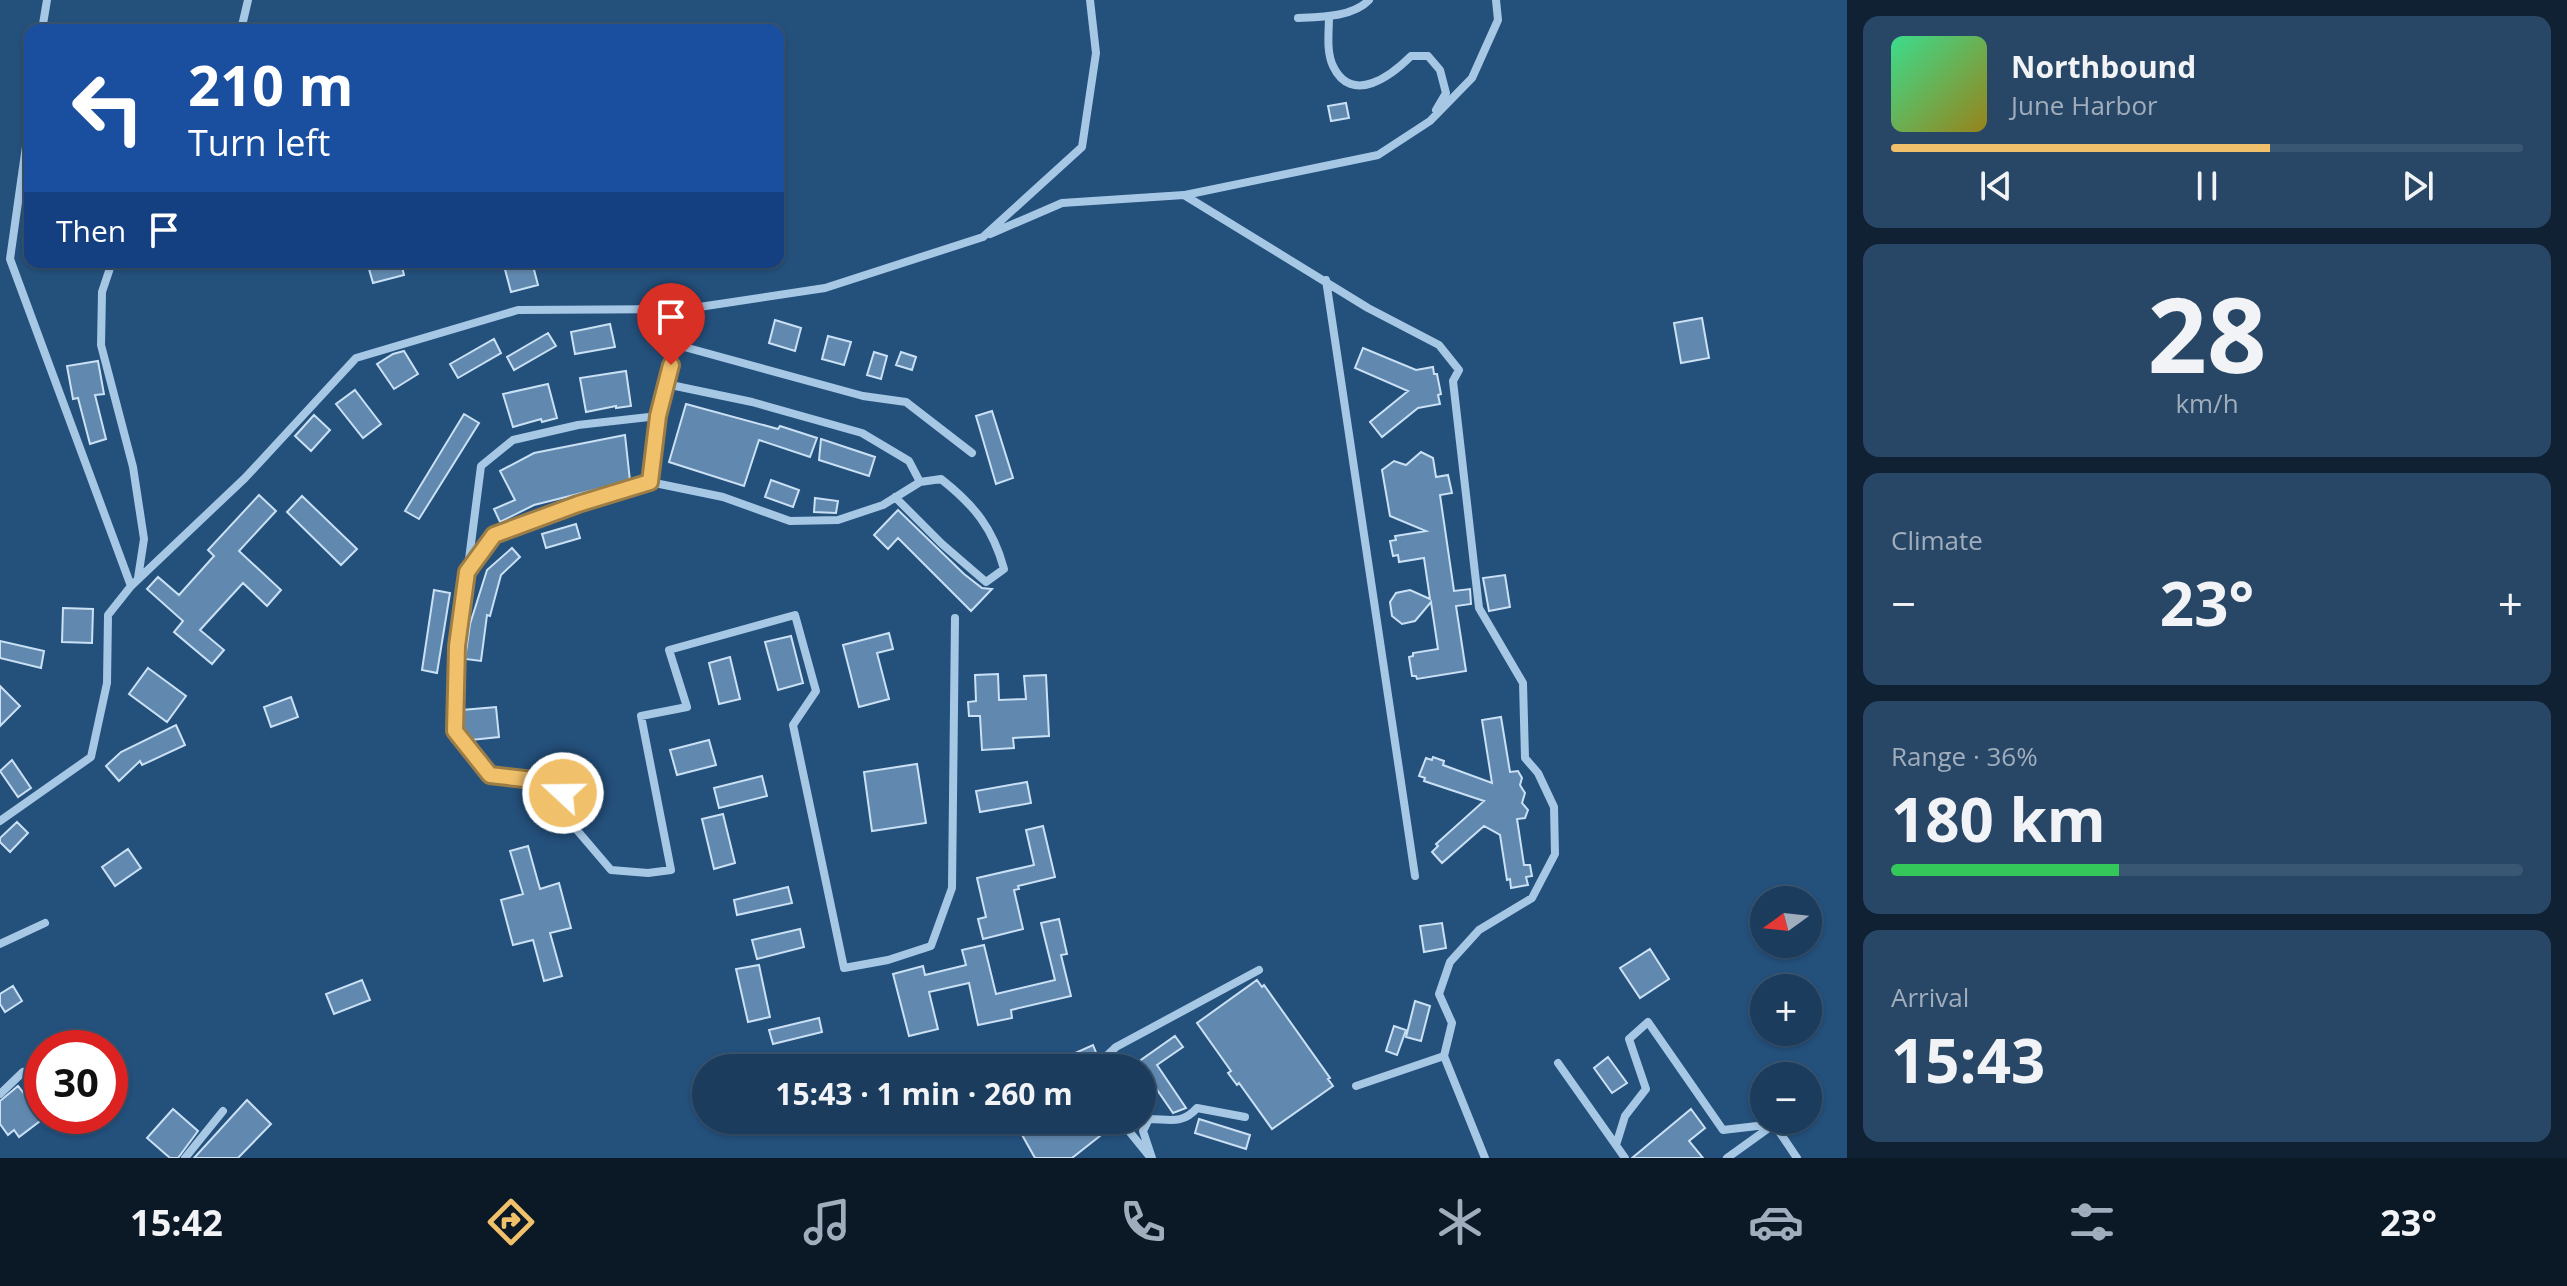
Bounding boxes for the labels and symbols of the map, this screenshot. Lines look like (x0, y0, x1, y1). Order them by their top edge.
pin (637, 283, 705, 365)
position arrow (521, 751, 605, 835)
north arrow (1750, 886, 1822, 958)
speed limit sign: 30 (24, 1030, 128, 1134)

